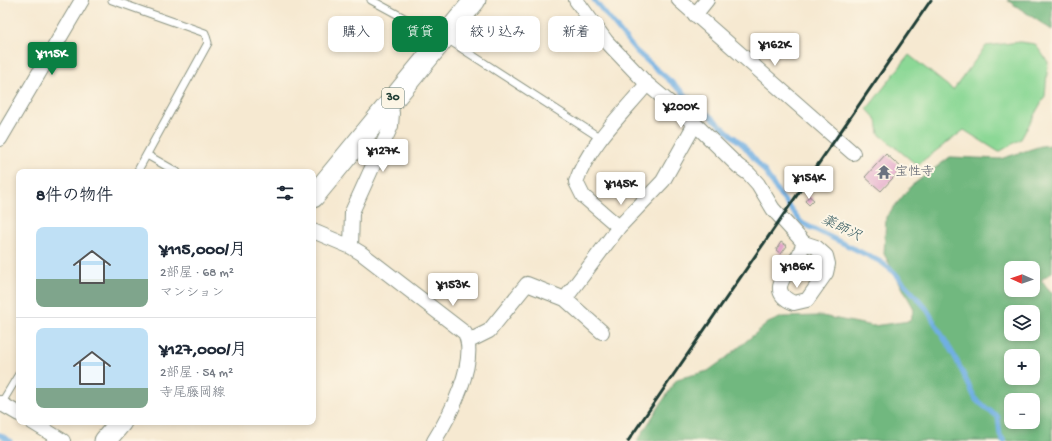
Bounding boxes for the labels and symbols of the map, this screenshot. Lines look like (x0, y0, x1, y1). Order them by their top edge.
pin: ¥162K (747, 33, 803, 67)
pin: ¥115K (24, 42, 80, 76)
road number: 30 (382, 88, 404, 108)
pin: ¥200K (653, 95, 709, 129)
pin: ¥127K (355, 139, 411, 173)
temple icon: 宝性寺 (876, 164, 892, 180)
place label: 宝性寺 (895, 164, 934, 180)
pin: ¥154K (781, 166, 837, 200)
pin: ¥145K (593, 172, 649, 206)
water label: 薬師沢 (818, 211, 865, 246)
pin: ¥186K (769, 255, 825, 289)
north arrow (1004, 261, 1040, 297)
pin: ¥153K (425, 273, 481, 307)

